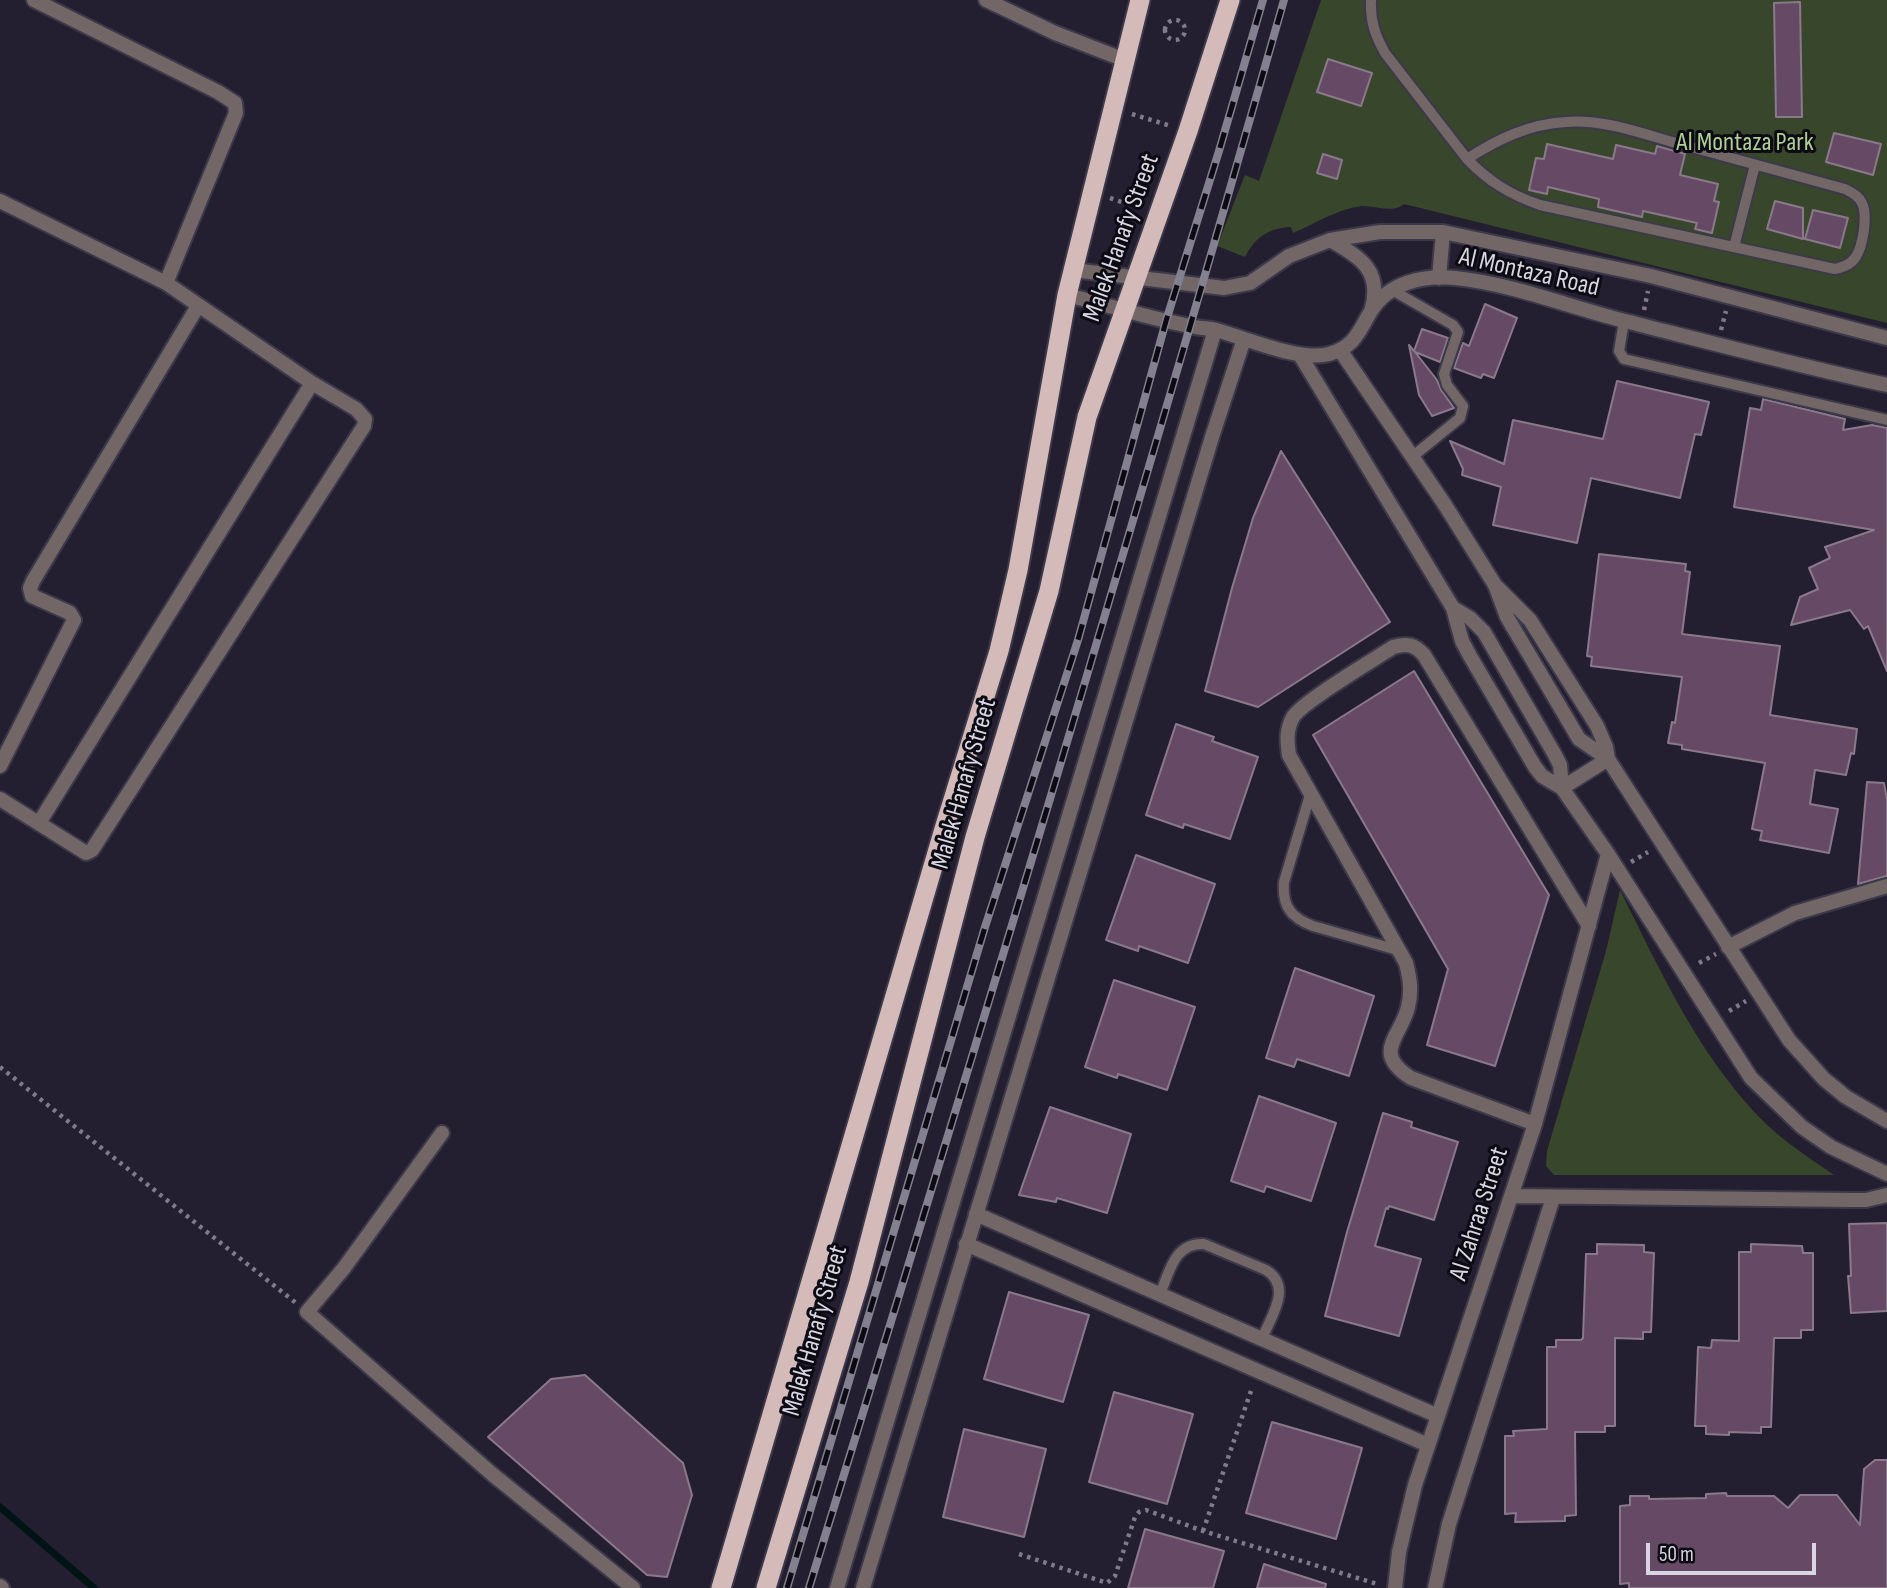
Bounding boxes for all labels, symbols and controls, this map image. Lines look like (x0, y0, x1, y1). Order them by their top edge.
park label: Al Montaza Park (1676, 127, 1814, 159)
street label: Malek Hanafy Street (1077, 150, 1167, 326)
street label: Al Montaza Road (1456, 242, 1602, 304)
street label: Malek Hanafy Street (926, 695, 1004, 873)
street label: Al Zahraa Street (1444, 1144, 1516, 1284)
street label: Malek Hanafy Street (777, 1242, 855, 1420)
scale bar (1649, 1528, 1819, 1572)
text: 50 m (1659, 1542, 1694, 1567)

